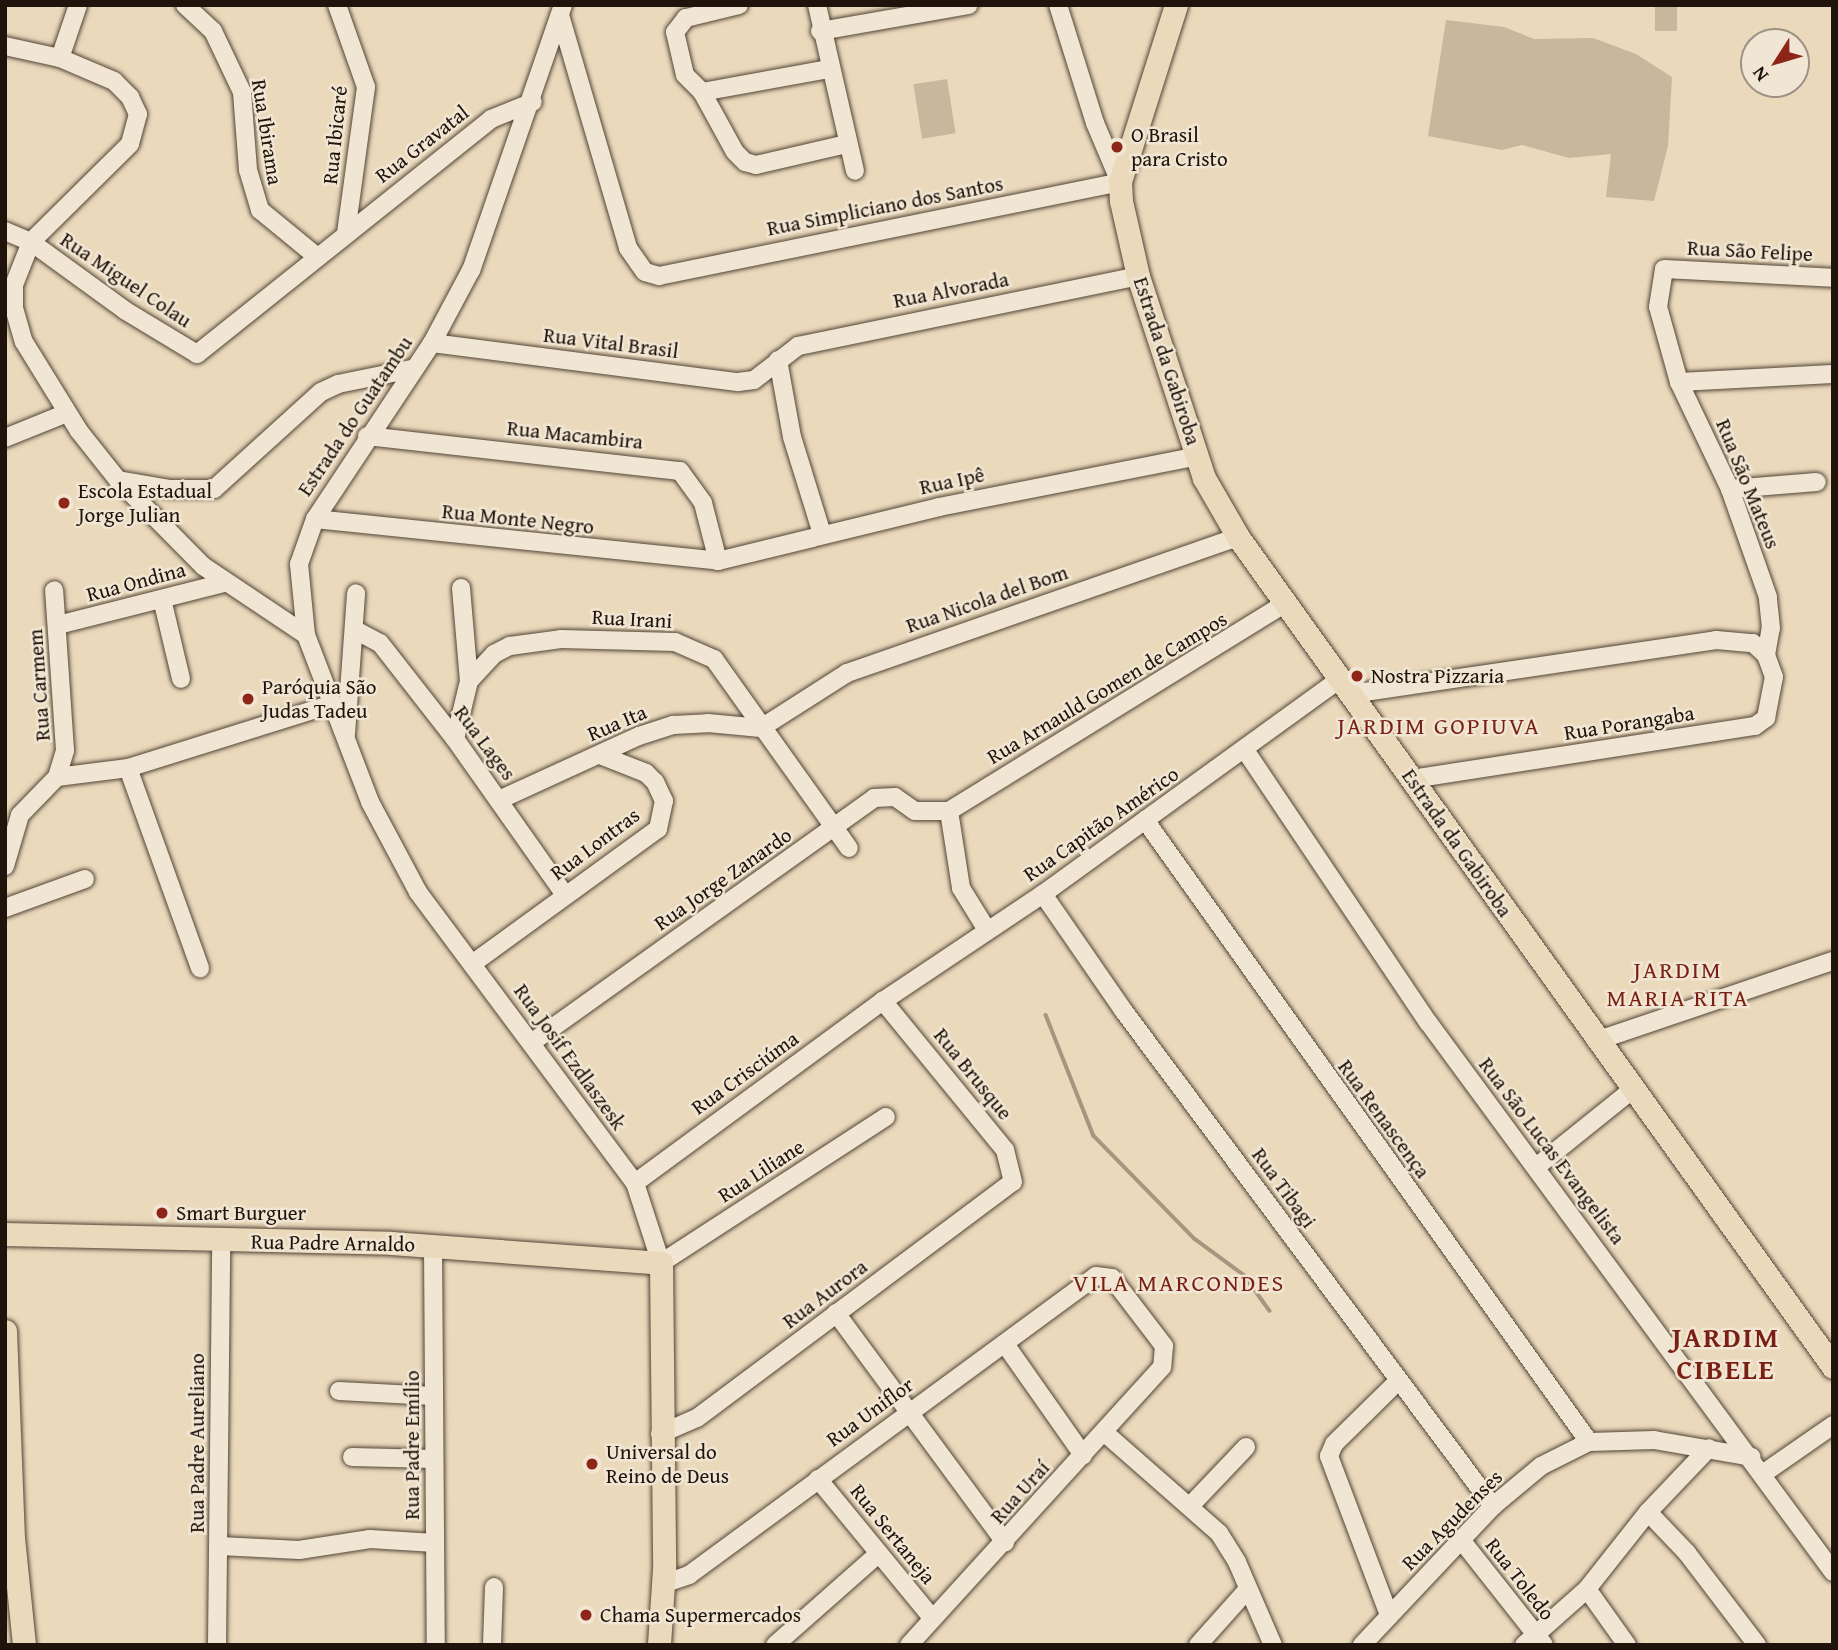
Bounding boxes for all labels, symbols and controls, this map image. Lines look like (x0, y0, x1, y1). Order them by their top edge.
north arrow (1740, 28, 1810, 98)
text: N (1745, 61, 1775, 88)
street label: Rua Ibirama (246, 77, 288, 187)
street label: Rua Ibicaré (317, 84, 353, 186)
street label: Rua Gravatal (370, 100, 474, 188)
place label: O Brasil para Cristo (1131, 122, 1228, 172)
marker: O Brasil para Cristo (1109, 139, 1125, 155)
street label: Rua Simpliciano dos Santos (765, 171, 1005, 241)
street label: Rua Miguel Colau (56, 227, 196, 333)
street label: Rua São Felipe (1687, 235, 1813, 267)
street label: Rua Alvorada (891, 266, 1011, 314)
street label: Estrada da Gabiroba (1128, 274, 1206, 448)
street label: Rua Vital Brasil (542, 322, 680, 364)
street label: Estrada do Guatambu (292, 331, 418, 501)
street label: Rua Macambira (506, 415, 644, 455)
street label: Rua São Mateus (1711, 415, 1785, 553)
street label: Rua Ipê (917, 462, 987, 500)
place label: Escola Estadual Jorge Julian (78, 478, 212, 528)
marker: Escola Estadual Jorge Julian (56, 495, 72, 511)
street label: Rua Monte Negro (441, 498, 595, 540)
street label: Rua Ondina (84, 557, 188, 607)
street label: Rua Nicola del Bom (903, 560, 1071, 638)
street label: Rua Irani (591, 604, 673, 634)
street label: Rua Arnauld Gomen de Campos (983, 606, 1231, 770)
street label: Rua Carmem (23, 628, 55, 742)
place label: Nostra Pizzaria (1371, 663, 1504, 689)
marker: Nostra Pizzaria (1349, 668, 1365, 684)
place label: Paróquia São Judas Tadeu (262, 674, 376, 724)
marker: Paróquia São Judas Tadeu (240, 691, 256, 707)
street label: Rua Ita (584, 699, 650, 747)
street label: Rua Porangaba (1562, 700, 1696, 746)
street label: Rua Lages (449, 701, 521, 785)
district label: JARDIM GOPIUVA (1339, 712, 1539, 740)
street label: Rua Capitão Américo (1019, 761, 1183, 887)
street label: Estrada da Gabiroba (1396, 764, 1518, 922)
street label: Rua Lontras (546, 802, 644, 886)
street label: Rua Jorge Zanardo (649, 822, 797, 936)
district label: JARDIM MARIA RITA (1608, 956, 1748, 1012)
street label: Rua Josif Ezdlaszesk (509, 979, 631, 1135)
street label: Rua Brusque (928, 1023, 1018, 1125)
street label: Rua Crisciúma (687, 1026, 803, 1120)
street label: Rua São Lucas Evangelista (1473, 1053, 1631, 1249)
street label: Rua Renascença (1333, 1055, 1435, 1183)
street label: Rua Liliane (713, 1134, 809, 1208)
street label: Rua Tibagi (1247, 1143, 1321, 1233)
place label: Smart Burguer (176, 1200, 306, 1226)
marker: Smart Burguer (154, 1205, 170, 1221)
street label: Rua Padre Arnaldo (251, 1229, 415, 1257)
street label: Rua Aurora (778, 1254, 872, 1334)
district label: VILA MARCONDES (1075, 1269, 1283, 1297)
district label: JARDIM CIBELE (1672, 1320, 1780, 1386)
street label: Rua Padre Aureliano (184, 1353, 210, 1533)
street label: Rua Padre Emílio (399, 1370, 425, 1520)
street label: Rua Uniflor (822, 1372, 918, 1452)
place label: Universal do Reino de Deus (606, 1439, 729, 1489)
street label: Rua Uraí (985, 1455, 1055, 1529)
marker: Universal do Reino de Deus (584, 1456, 600, 1472)
street label: Rua Agudenses (1396, 1464, 1508, 1576)
street label: Rua Sertaneja (845, 1479, 941, 1589)
street label: Rua Toledo (1480, 1533, 1560, 1625)
place label: Chama Supermercados (600, 1602, 801, 1628)
marker: Chama Supermercados (578, 1607, 594, 1623)

